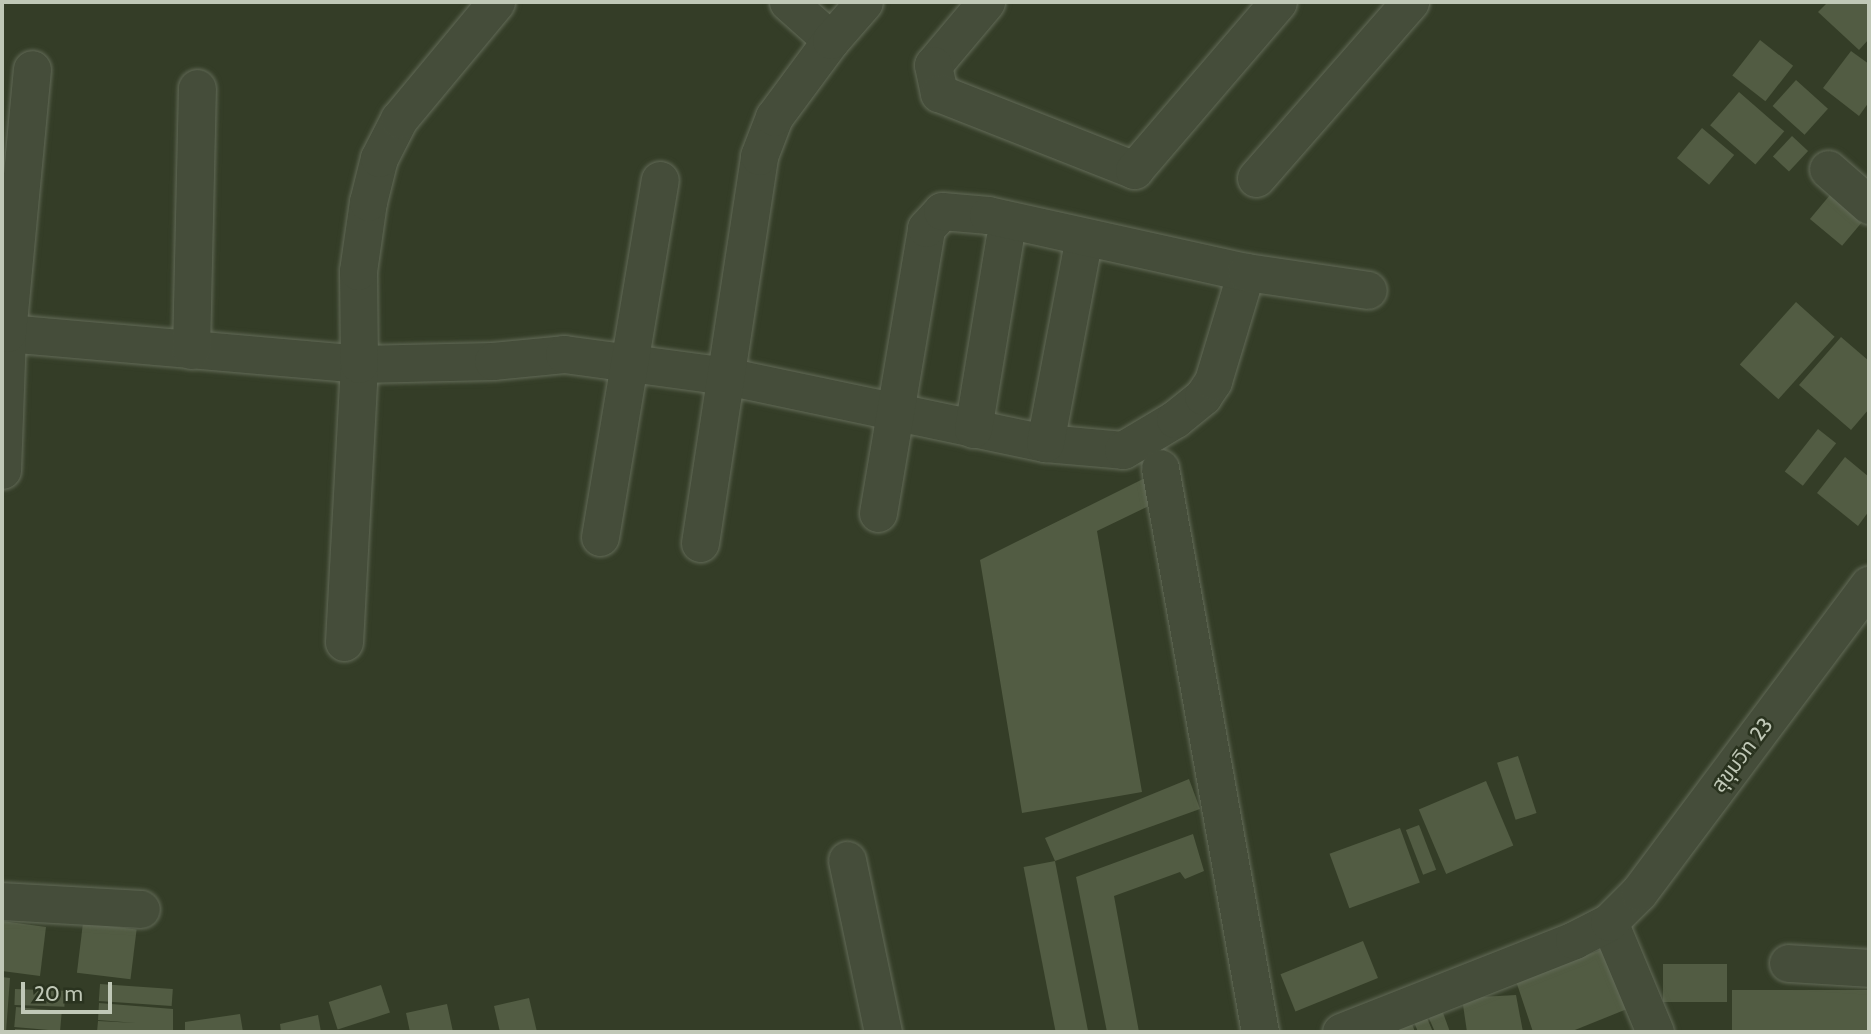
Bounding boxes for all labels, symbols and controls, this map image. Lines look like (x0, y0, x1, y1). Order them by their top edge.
street label: สุขุมวิท 23 (1706, 713, 1778, 797)
scale bar (24, 968, 116, 1012)
text: 20 m (34, 981, 83, 1006)

